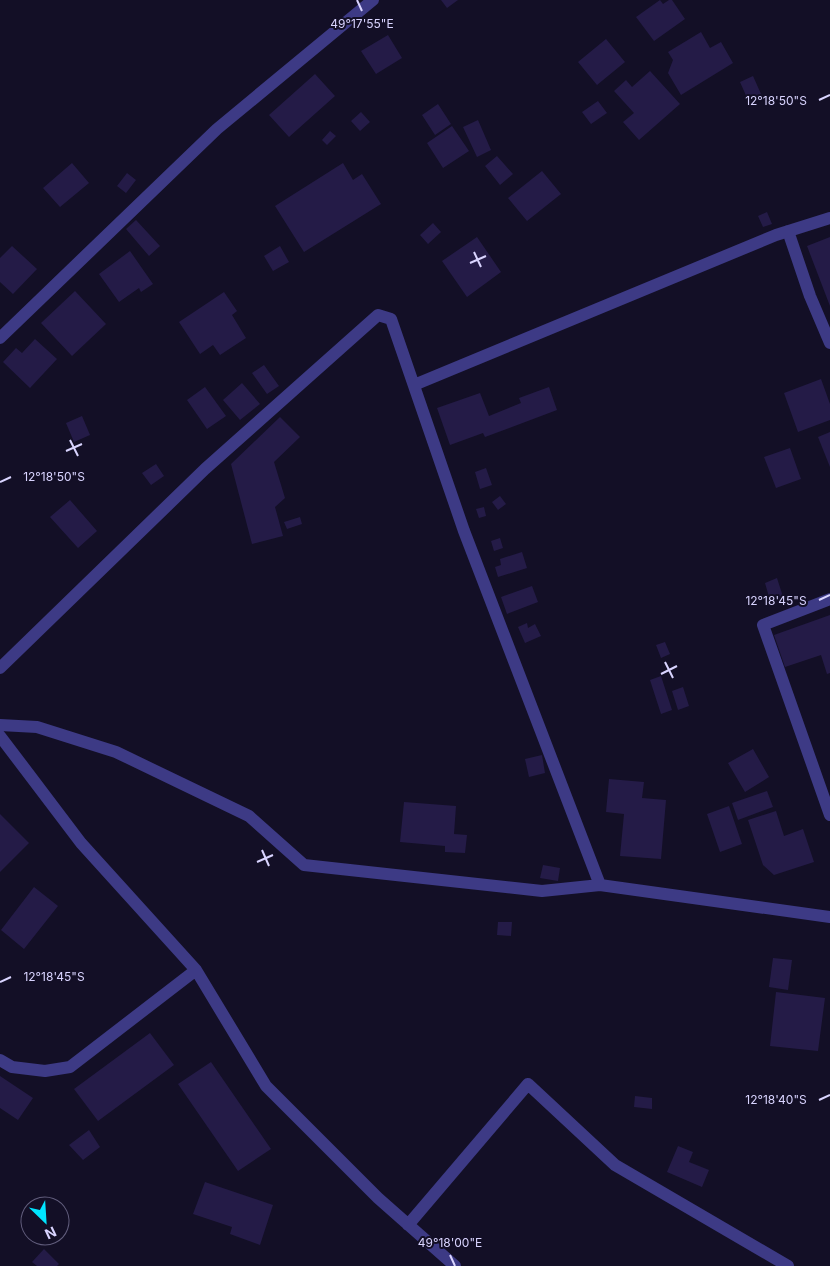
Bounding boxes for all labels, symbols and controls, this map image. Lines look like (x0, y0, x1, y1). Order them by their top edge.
text: 49°17'55"E (330, 16, 394, 31)
text: 12°18'50"S (745, 93, 807, 108)
text: 12°18'50"S (23, 469, 85, 484)
text: 12°18'45"S (745, 593, 807, 608)
text: 12°18'45"S (23, 969, 85, 984)
text: 12°18'40"S (745, 1092, 807, 1107)
north arrow (20, 1196, 70, 1246)
text: N (42, 1223, 59, 1243)
text: 49°18'00"E (418, 1235, 482, 1250)

